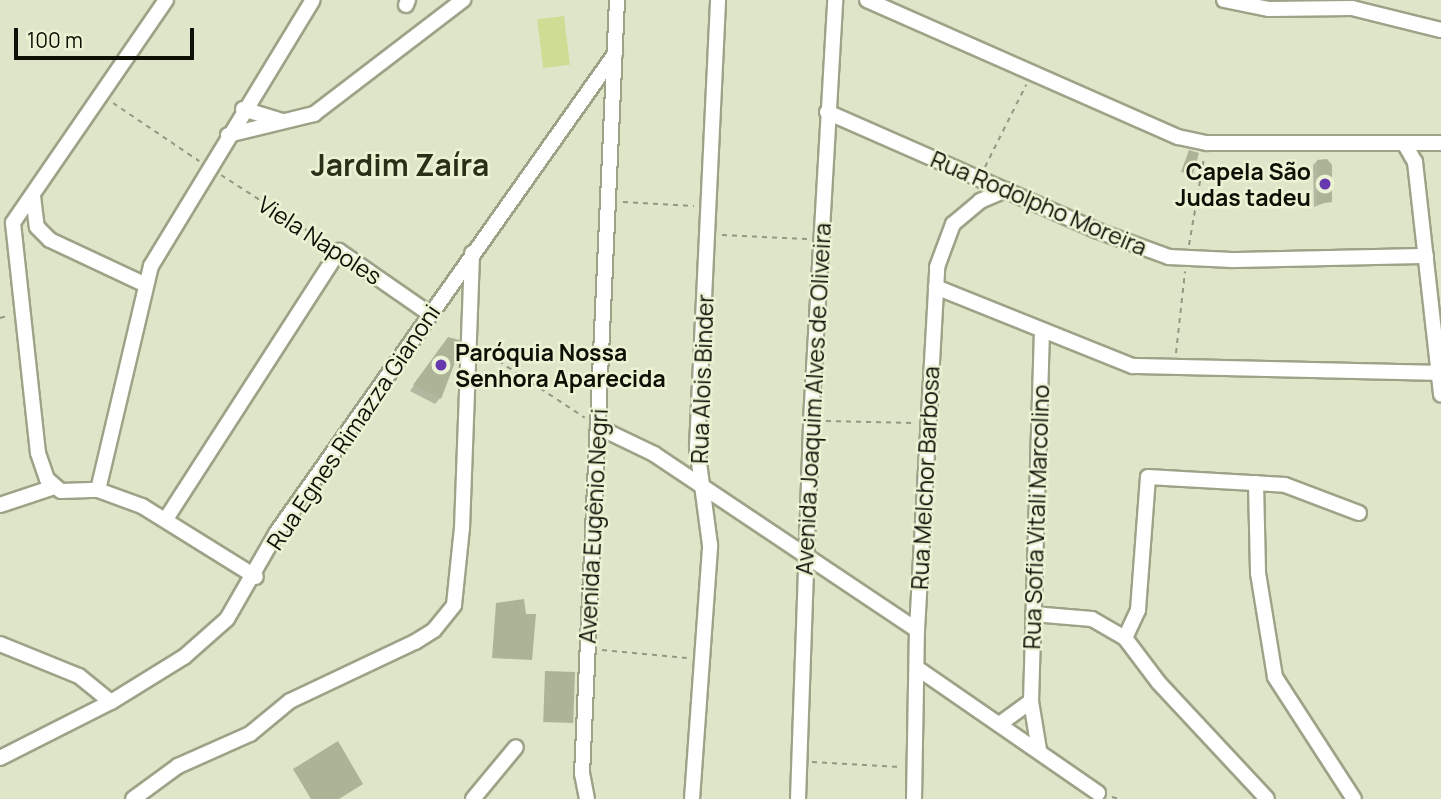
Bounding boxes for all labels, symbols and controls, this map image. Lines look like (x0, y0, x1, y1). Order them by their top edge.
scale bar (18, 14, 198, 58)
text: 100 m (27, 26, 83, 54)
street label: Rua Rodolpho Moreira (927, 145, 1151, 261)
district label: Jardim Zaíra (311, 147, 489, 183)
place label: Capela São Judas tadeu (1175, 157, 1311, 211)
marker: Capela São Judas tadeu (1317, 176, 1333, 192)
street label: Viela Napoles (253, 190, 387, 290)
street label: Avenida Joaquim Alves de Oliveira (790, 222, 836, 576)
street label: Rua Alois Binder (685, 294, 719, 464)
street label: Rua Egnes Rimazza Gianoni (261, 299, 445, 555)
place label: Paróquia Nossa Senhora Aparecida (455, 338, 666, 392)
marker: Paróquia Nossa Senhora Aparecida (433, 357, 449, 373)
street label: Rua Melchor Barbosa (905, 366, 945, 590)
street label: Rua Sofia Vitali Marcolino (1018, 384, 1054, 650)
street label: Avenida Eugênio Negri (573, 408, 613, 644)

